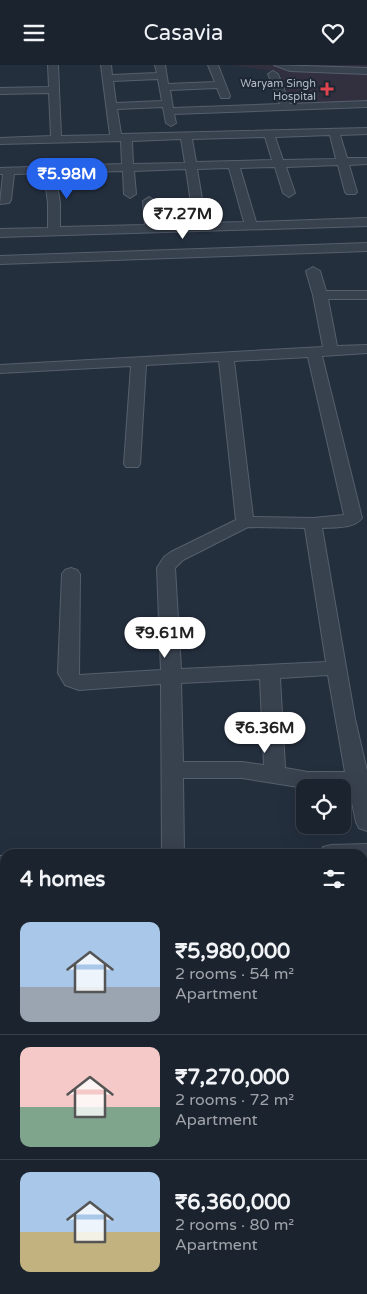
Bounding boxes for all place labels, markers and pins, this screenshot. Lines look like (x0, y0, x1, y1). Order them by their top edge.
place label: Waryam Singh Hospital (240, 77, 316, 103)
marker: Waryam Singh Hospital (320, 82, 334, 96)
pin: ₹5.98M (26, 157, 108, 200)
pin: ₹7.27M (142, 197, 224, 240)
pin: ₹9.61M (124, 617, 206, 659)
pin: ₹6.36M (224, 711, 306, 754)

